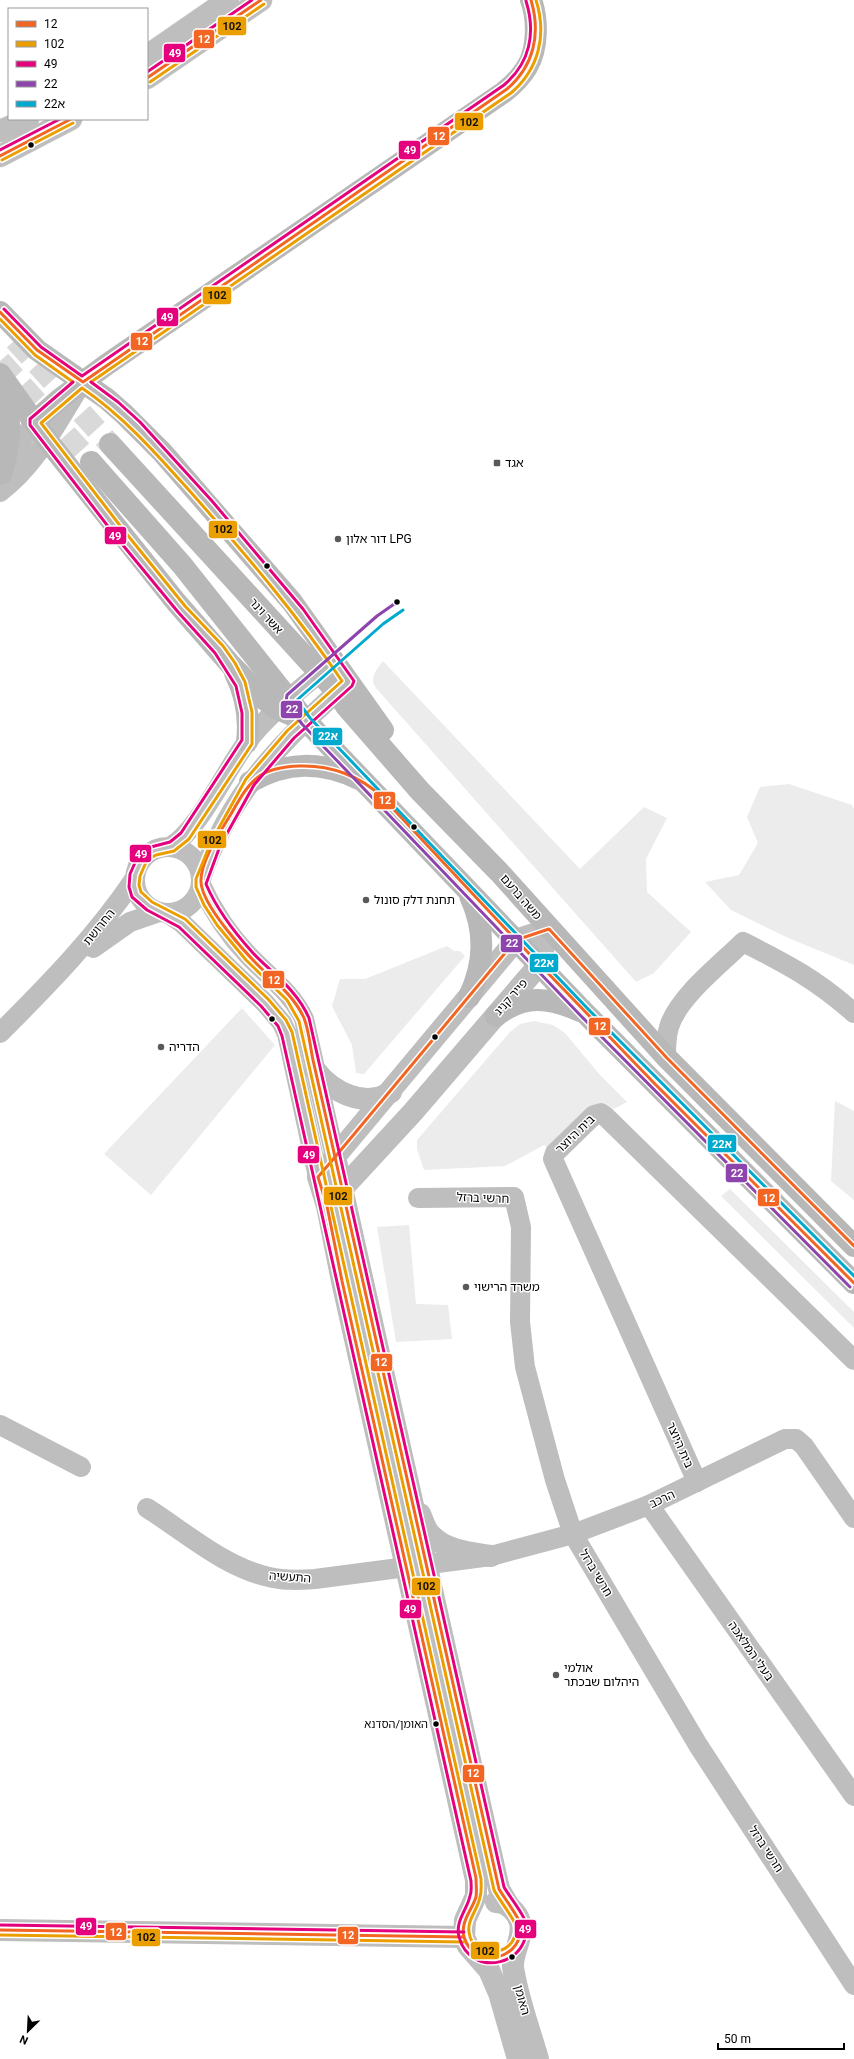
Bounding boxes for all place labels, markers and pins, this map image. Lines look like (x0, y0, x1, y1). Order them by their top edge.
unlabelled marker (26, 140, 36, 150)
place label: אגד (505, 456, 524, 470)
marker: אגד (492, 458, 502, 468)
place label: דור אלון LPG (346, 532, 412, 546)
marker: דור אלון LPG (333, 534, 343, 544)
unlabelled marker (262, 561, 272, 571)
unlabelled marker (392, 597, 402, 607)
unlabelled marker (409, 822, 419, 832)
place label: תחנת דלק סונול (374, 893, 455, 907)
marker: תחנת דלק סונול (361, 895, 371, 905)
unlabelled marker (267, 1014, 277, 1024)
unlabelled marker (430, 1032, 440, 1042)
place label: הדריה (169, 1040, 200, 1054)
marker: הדריה (156, 1042, 166, 1052)
place label: משרד הרישוי (474, 1280, 540, 1294)
marker: משרד הרישוי (461, 1282, 471, 1292)
place label: אולמי היהלום שבכתר (564, 1661, 639, 1689)
marker: אולמי היהלום שבכתר (551, 1670, 561, 1680)
place label: האומן/הסדנא (364, 1718, 428, 1731)
marker: האומן/הסדנא (431, 1719, 441, 1729)
unlabelled marker (507, 1952, 517, 1962)

